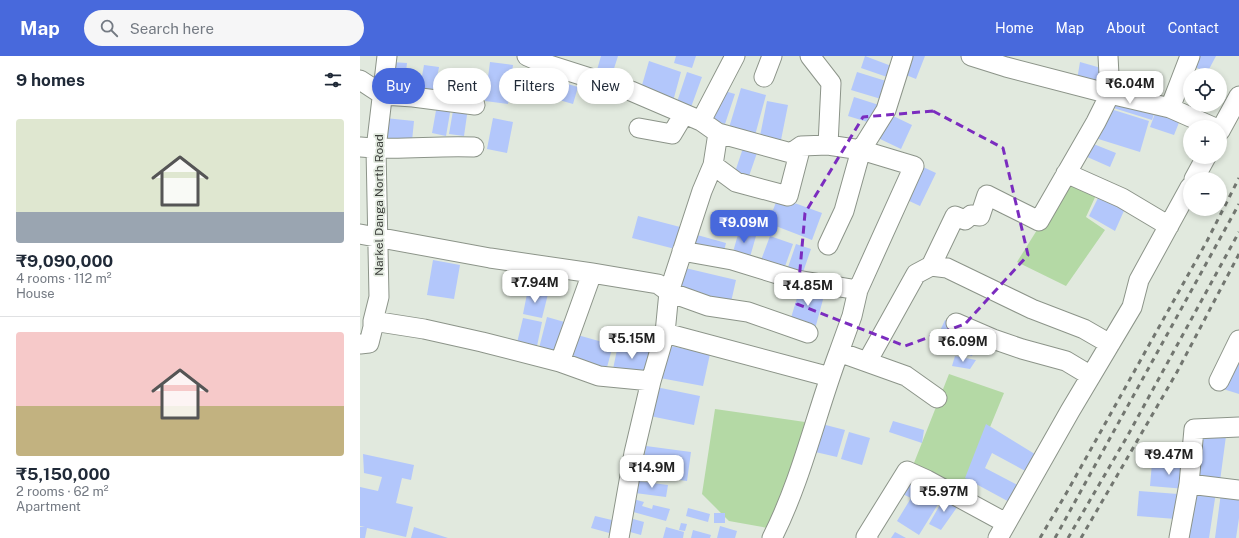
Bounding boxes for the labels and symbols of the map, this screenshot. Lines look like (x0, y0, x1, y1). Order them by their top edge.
pin: ₹6.04M (1097, 71, 1163, 105)
street label: Narkel Danga North Road (372, 134, 386, 276)
pin: ₹9.09M (711, 210, 777, 244)
pin: ₹7.94M (502, 270, 568, 304)
pin: ₹4.85M (775, 273, 841, 307)
pin: ₹5.15M (599, 326, 665, 360)
pin: ₹6.09M (930, 329, 996, 363)
pin: ₹9.47M (1136, 442, 1202, 476)
pin: ₹14.9M (619, 455, 685, 489)
pin: ₹5.97M (911, 479, 977, 513)

